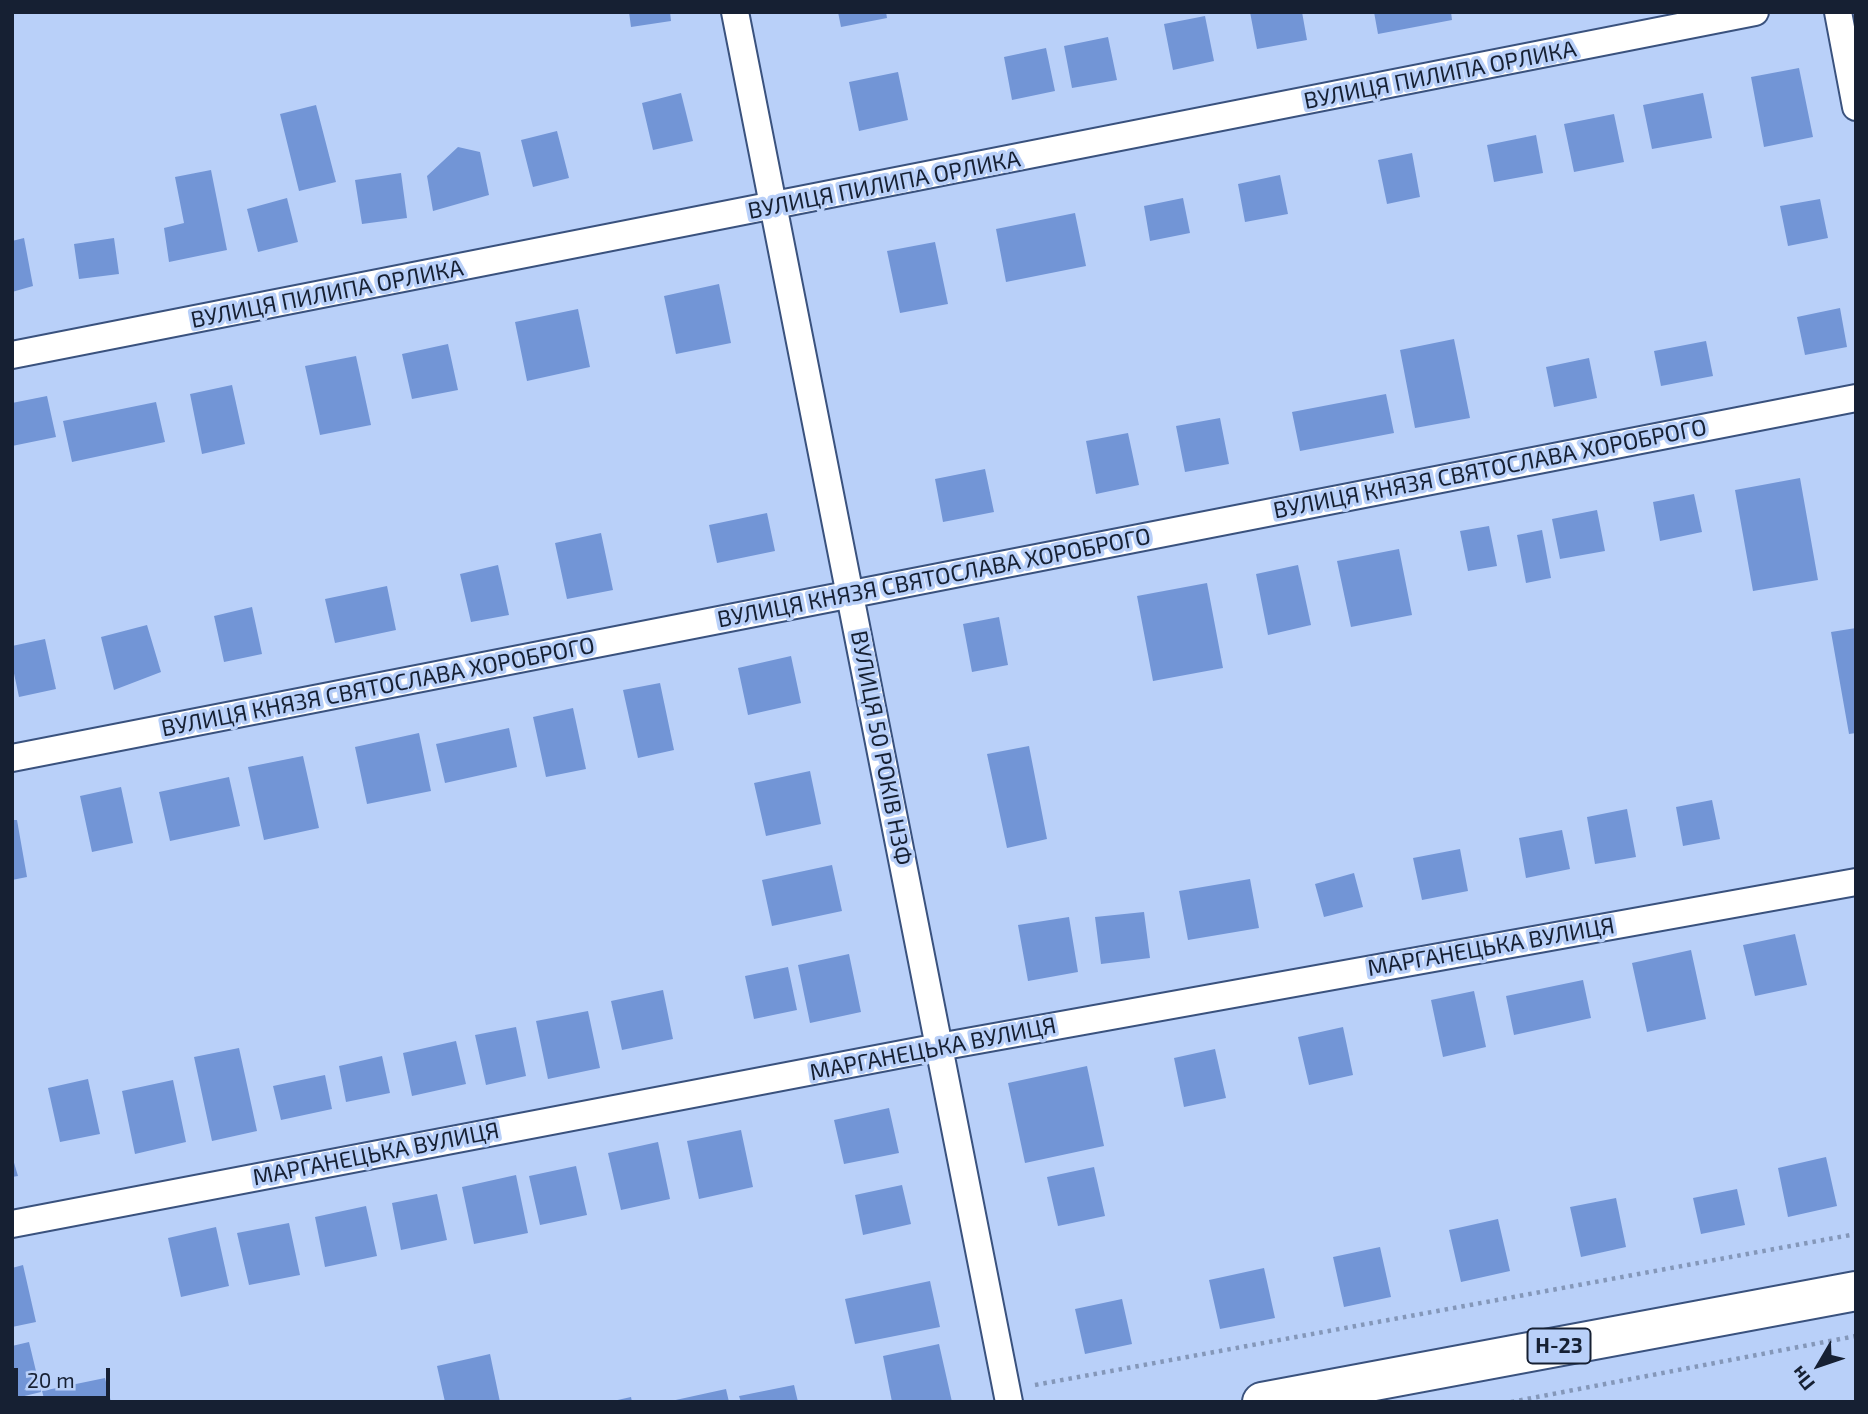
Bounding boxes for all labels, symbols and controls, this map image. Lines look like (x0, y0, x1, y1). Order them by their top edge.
street label: ВУЛИЦЯ ПИЛИПА ОРЛИКА (1301, 35, 1579, 115)
street label: ВУЛИЦЯ ПИЛИПА ОРЛИКА (745, 145, 1023, 225)
street label: ВУЛИЦЯ ПИЛИПА ОРЛИКА (188, 254, 466, 334)
street label: ВУЛИЦЯ КНЯЗЯ СВЯТОСЛАВА ХОРОБРОГО (1271, 413, 1709, 525)
street label: ВУЛИЦЯ КНЯЗЯ СВЯТОСЛАВА ХОРОБРОГО (715, 522, 1153, 634)
street label: ВУЛИЦЯ 50 РОКІВ НЗФ (845, 628, 917, 868)
street label: ВУЛИЦЯ КНЯЗЯ СВЯТОСЛАВА ХОРОБРОГО (159, 631, 597, 743)
street label: МАРГАНЕЦЬКА ВУЛИЦЯ (1365, 912, 1617, 982)
street label: МАРГАНЕЦЬКА ВУЛИЦЯ (807, 1012, 1059, 1086)
street label: МАРГАНЕЦЬКА ВУЛИЦЯ (250, 1117, 502, 1191)
road number: Н-23 (1528, 1328, 1590, 1364)
north arrow (1784, 1330, 1854, 1400)
scale bar (18, 1354, 114, 1398)
text: Пн (1786, 1362, 1819, 1395)
text: 20 m (27, 1367, 75, 1392)

